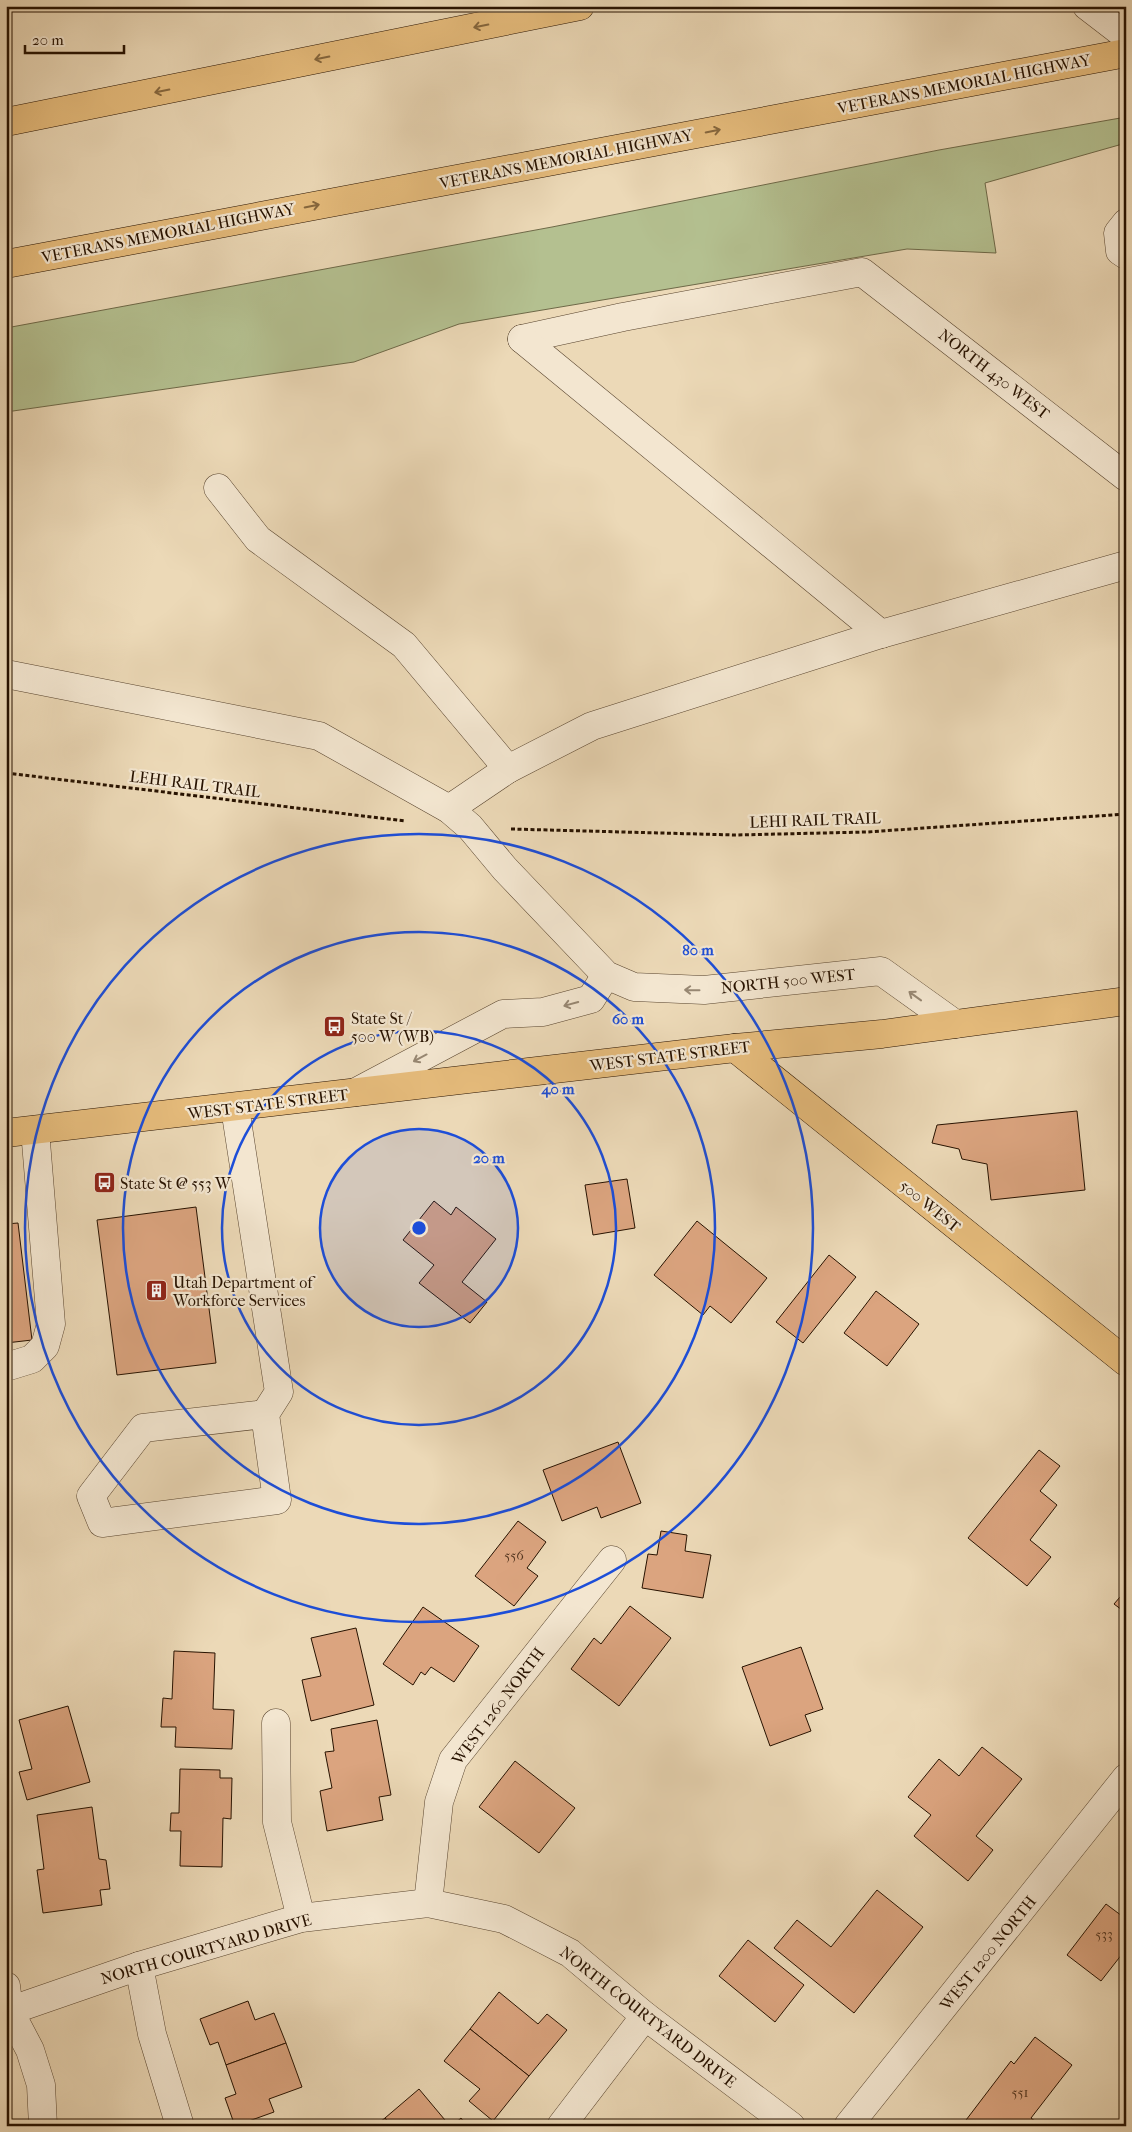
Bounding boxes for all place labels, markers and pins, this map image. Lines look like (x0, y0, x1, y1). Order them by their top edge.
place label: State St / 500 W (WB) (351, 1009, 434, 1046)
bus stop icon: State St / 500 W (WB) (323, 1015, 347, 1039)
bus stop icon: State St @ 553 W (92, 1171, 116, 1195)
place label: State St @ 553 W (120, 1174, 232, 1193)
centre of rings (410, 1219, 428, 1237)
place label: Utah Department of Workforce Services (172, 1273, 316, 1310)
building icon: Utah Department of Workforce Services (145, 1279, 169, 1303)

